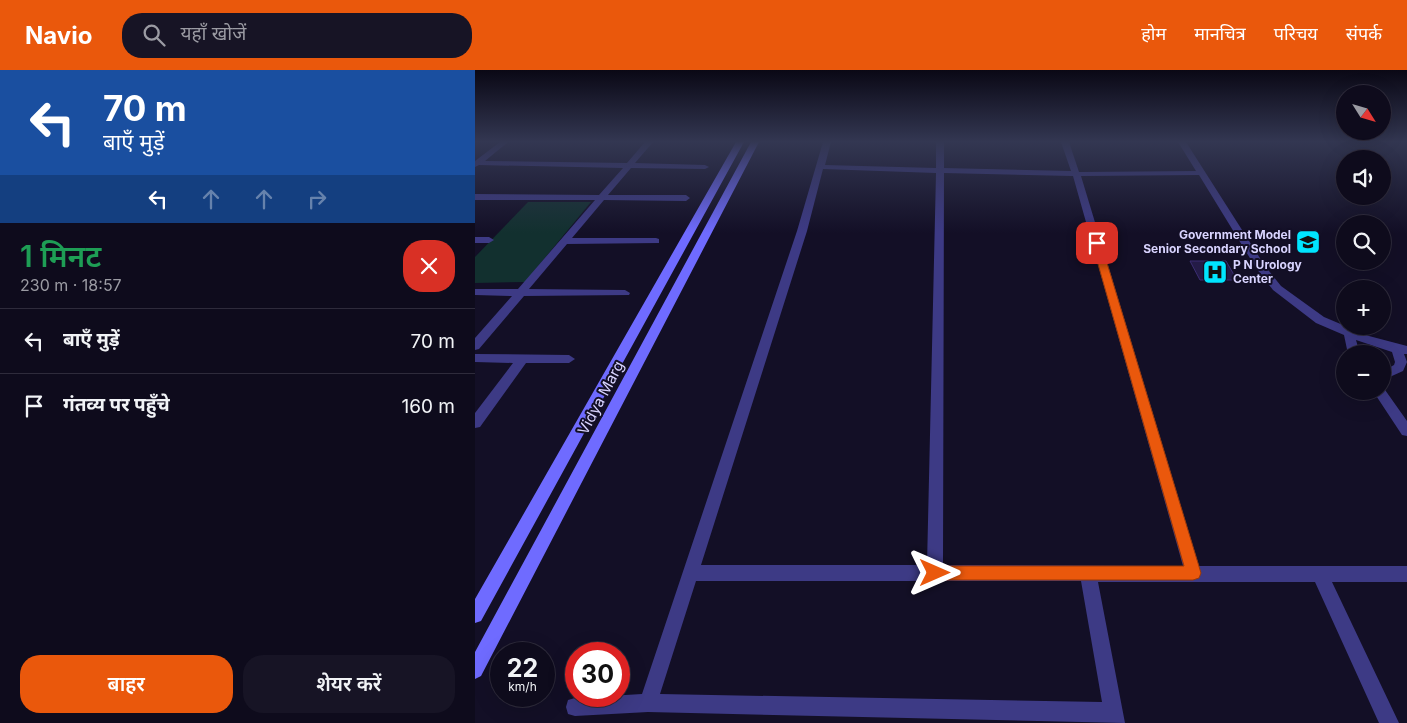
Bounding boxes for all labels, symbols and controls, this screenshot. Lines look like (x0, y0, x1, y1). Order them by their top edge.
search box (122, 13, 472, 58)
text: Navio (25, 21, 92, 50)
icon: search (140, 21, 168, 49)
text: यहाँ खोजें (180, 22, 246, 45)
text: होम (1141, 23, 1166, 44)
text: मानचित्र (1194, 23, 1246, 44)
text: परिचय (1274, 23, 1318, 44)
text: संपर्क (1346, 23, 1382, 44)
north arrow (1336, 85, 1391, 140)
map controls (1336, 85, 1391, 400)
text: 70 m (103, 87, 187, 129)
icon: left (20, 90, 85, 155)
text: बाएँ मुड़ें (103, 129, 165, 155)
button: sound (1336, 150, 1391, 205)
icon: left (144, 185, 172, 213)
icon: ahead (197, 185, 225, 213)
icon: ahead (250, 185, 278, 213)
icon: right (303, 185, 331, 213)
button: search (1336, 215, 1391, 270)
pin (1076, 222, 1118, 264)
place label: Government Model Senior Secondary School (1143, 227, 1291, 256)
icon: arrive (1083, 229, 1111, 257)
school or university icon: Government Model Senior Secondary School (1295, 229, 1321, 255)
text: 1 मिनट (20, 238, 101, 274)
button: close (403, 240, 455, 292)
place label: P N Urology Center (1233, 257, 1303, 286)
hospital icon: P N Urology Center (1202, 259, 1228, 285)
text: 230 m · 18:57 (20, 275, 122, 295)
button: + (1336, 280, 1391, 335)
icon: left (20, 327, 48, 355)
text: बाएँ मुड़ें (63, 328, 120, 351)
text: 70 m (411, 330, 455, 353)
button: − (1336, 345, 1391, 400)
street label: Vidya Marg (573, 358, 628, 438)
icon: arrive (20, 392, 48, 420)
text: गंतव्य पर पहुँचे (63, 393, 170, 416)
text: 160 m (402, 395, 455, 418)
position arrow (908, 546, 960, 598)
speed limit sign: 30 (565, 642, 630, 707)
text: 22 (507, 653, 538, 683)
button: बाहर (20, 655, 233, 713)
button: शेयर करें (243, 655, 455, 713)
text: km/h (508, 679, 537, 694)

